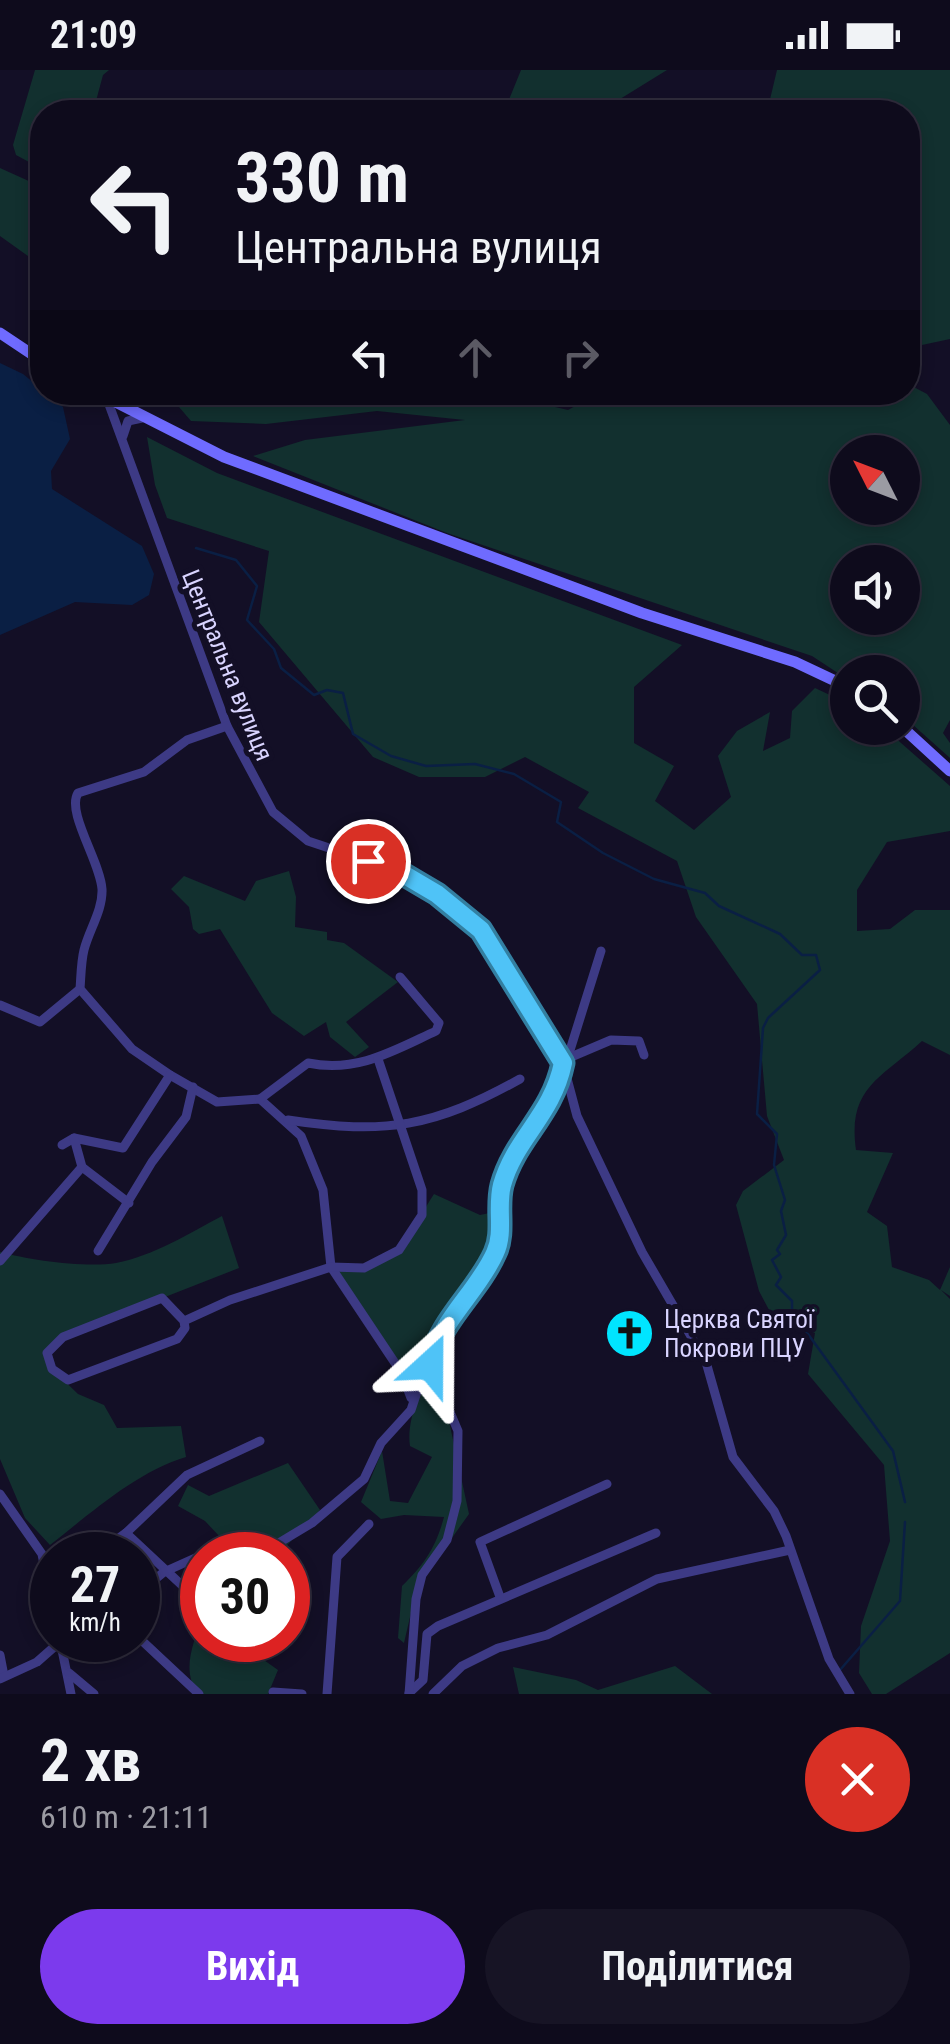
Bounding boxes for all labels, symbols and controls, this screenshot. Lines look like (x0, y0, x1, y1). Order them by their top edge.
text: 21:09 (50, 13, 137, 57)
text: 330 m (235, 137, 409, 219)
icon: left (70, 140, 200, 270)
text: Центральна вулиця (235, 221, 602, 274)
icon: left (343, 330, 398, 385)
icon: ahead (448, 330, 503, 385)
icon: right (553, 330, 608, 385)
north arrow (830, 435, 920, 525)
map controls (830, 435, 920, 745)
button: sound (830, 545, 920, 635)
street label: Центральна вулиця (176, 565, 279, 765)
button: search (830, 655, 920, 745)
pin (326, 819, 411, 904)
icon: arrive (341, 834, 396, 889)
place label: Церква Святої Покрови ПЦУ (664, 1305, 815, 1363)
church icon: Церква Святої Покрови ПЦУ (603, 1307, 655, 1359)
position arrow (378, 1313, 482, 1417)
speed limit sign: 30 (180, 1532, 310, 1662)
text: 27 (70, 1556, 120, 1614)
text: km/h (69, 1608, 121, 1637)
text: 2 хв (40, 1725, 141, 1796)
button: close (805, 1727, 910, 1832)
text: 610 m · 21:11 (40, 1798, 212, 1836)
button: Вихід (40, 1909, 465, 2024)
button: Поділитися (485, 1909, 910, 2024)

